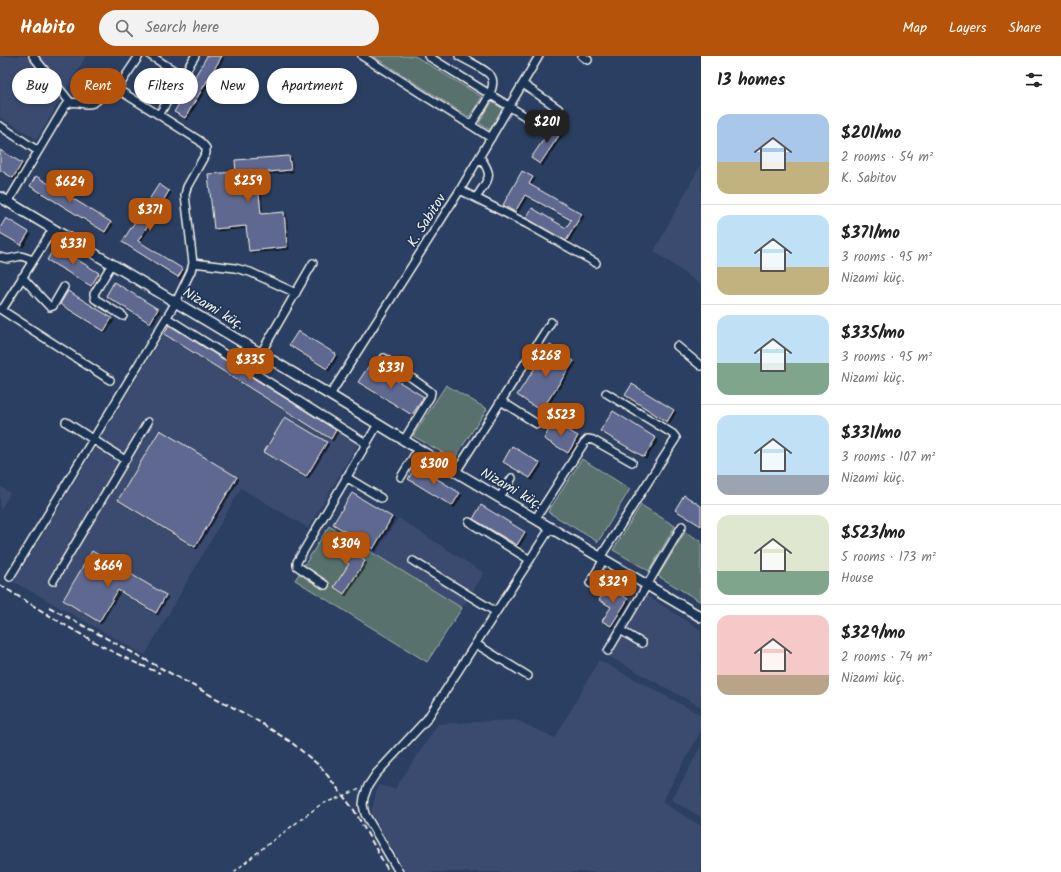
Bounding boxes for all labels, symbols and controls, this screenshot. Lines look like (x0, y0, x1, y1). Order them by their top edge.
search box (99, 10, 379, 46)
text: Habito (20, 13, 75, 43)
text: Search here (145, 16, 219, 40)
icon: search (113, 17, 135, 39)
text: Map (903, 17, 927, 39)
text: Layers (949, 17, 987, 39)
text: Share (1009, 17, 1041, 39)
text: 13 homes (717, 67, 785, 94)
chip: Buy (12, 68, 62, 104)
chip: Rent (70, 68, 126, 104)
chip: Filters (134, 68, 198, 104)
chip: New (206, 68, 259, 104)
chip: Apartment (267, 68, 357, 104)
icon: filters (1023, 69, 1045, 91)
pin: $201 (523, 110, 571, 144)
text: $201 (534, 112, 560, 133)
text: $201/mo (841, 120, 901, 147)
icon: home (749, 130, 797, 178)
text: 2 rooms · 54 m² (841, 147, 933, 168)
text: K. Sabitov (841, 168, 896, 189)
pin: $259 (224, 169, 272, 203)
pin: $624 (46, 170, 94, 204)
text: $259 (234, 171, 262, 192)
text: $624 (55, 172, 85, 193)
street label: K. Sabitov (402, 189, 452, 252)
pin: $371 (126, 198, 174, 232)
text: $371 (138, 200, 162, 221)
text: $371/mo (841, 220, 900, 247)
icon: home (749, 231, 797, 279)
pin: $331 (49, 232, 97, 266)
text: $331 (60, 234, 86, 255)
text: 3 rooms · 95 m² (841, 247, 932, 268)
text: Nizami küç. (841, 268, 905, 289)
street label: Nizami küç. (178, 282, 249, 336)
text: $335/mo (841, 320, 905, 347)
icon: home (749, 331, 797, 379)
pin: $268 (522, 344, 570, 378)
text: $268 (531, 346, 561, 367)
text: 3 rooms · 95 m² (841, 347, 932, 368)
pin: $335 (226, 348, 274, 382)
text: $335 (236, 350, 264, 371)
pin: $331 (367, 356, 415, 390)
text: $331 (378, 358, 404, 379)
text: Nizami küç. (841, 368, 905, 389)
pin: $523 (537, 403, 585, 437)
text: $523 (547, 405, 575, 426)
text: $331/mo (841, 420, 901, 447)
icon: home (749, 431, 797, 479)
text: 3 rooms · 107 m² (841, 447, 935, 468)
pin: $300 (410, 452, 458, 486)
text: $300 (420, 454, 448, 475)
street label: Nizami küç. (476, 462, 547, 516)
text: Nizami küç. (841, 468, 905, 489)
text: $523/mo (841, 520, 905, 547)
icon: home (749, 531, 797, 579)
pin: $304 (322, 532, 370, 566)
text: $304 (332, 534, 360, 555)
text: 5 rooms · 173 m² (841, 547, 936, 568)
pin: $664 (84, 554, 132, 588)
text: $664 (94, 556, 122, 577)
text: House (841, 568, 873, 589)
pin: $329 (589, 570, 637, 604)
text: $329 (599, 572, 627, 593)
text: $329/mo (841, 620, 905, 647)
icon: home (749, 631, 797, 679)
text: 2 rooms · 74 m² (841, 647, 932, 668)
text: Nizami küç. (841, 668, 905, 689)

